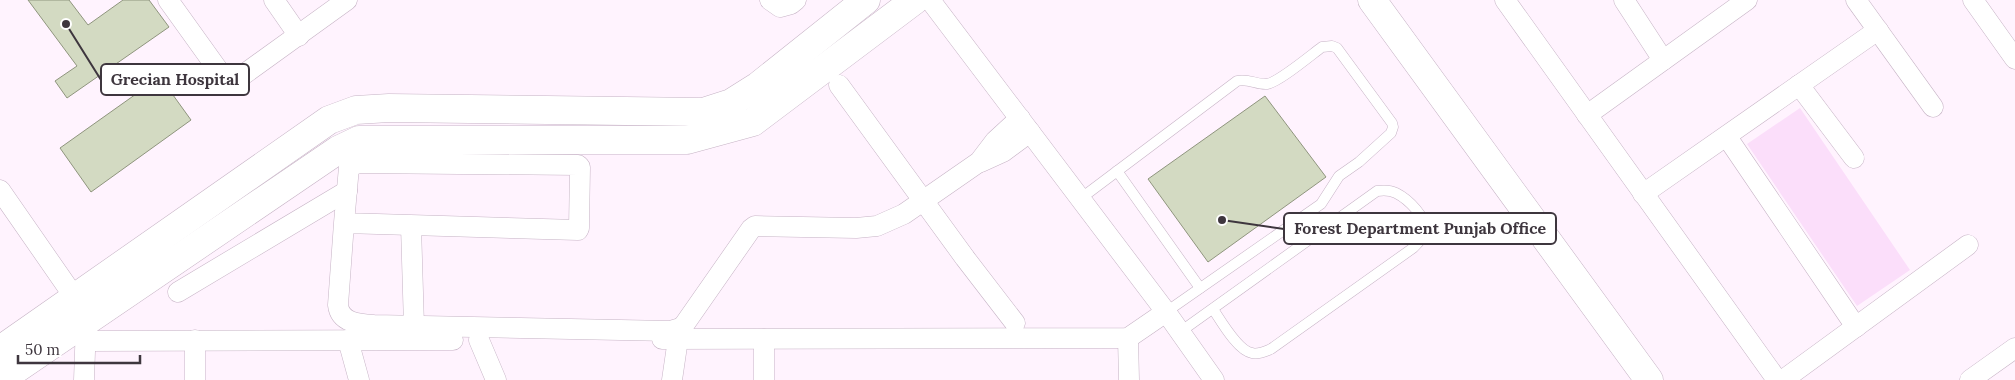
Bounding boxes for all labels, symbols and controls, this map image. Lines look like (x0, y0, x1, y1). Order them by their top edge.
callout: Grecian Hospital (101, 64, 249, 95)
text: Grecian Hospital (111, 69, 239, 89)
callout: Forest Department Punjab Office (1284, 213, 1556, 244)
text: Forest Department Punjab Office (1294, 218, 1546, 238)
scale bar (18, 332, 140, 364)
text: 50 m (25, 340, 60, 359)

